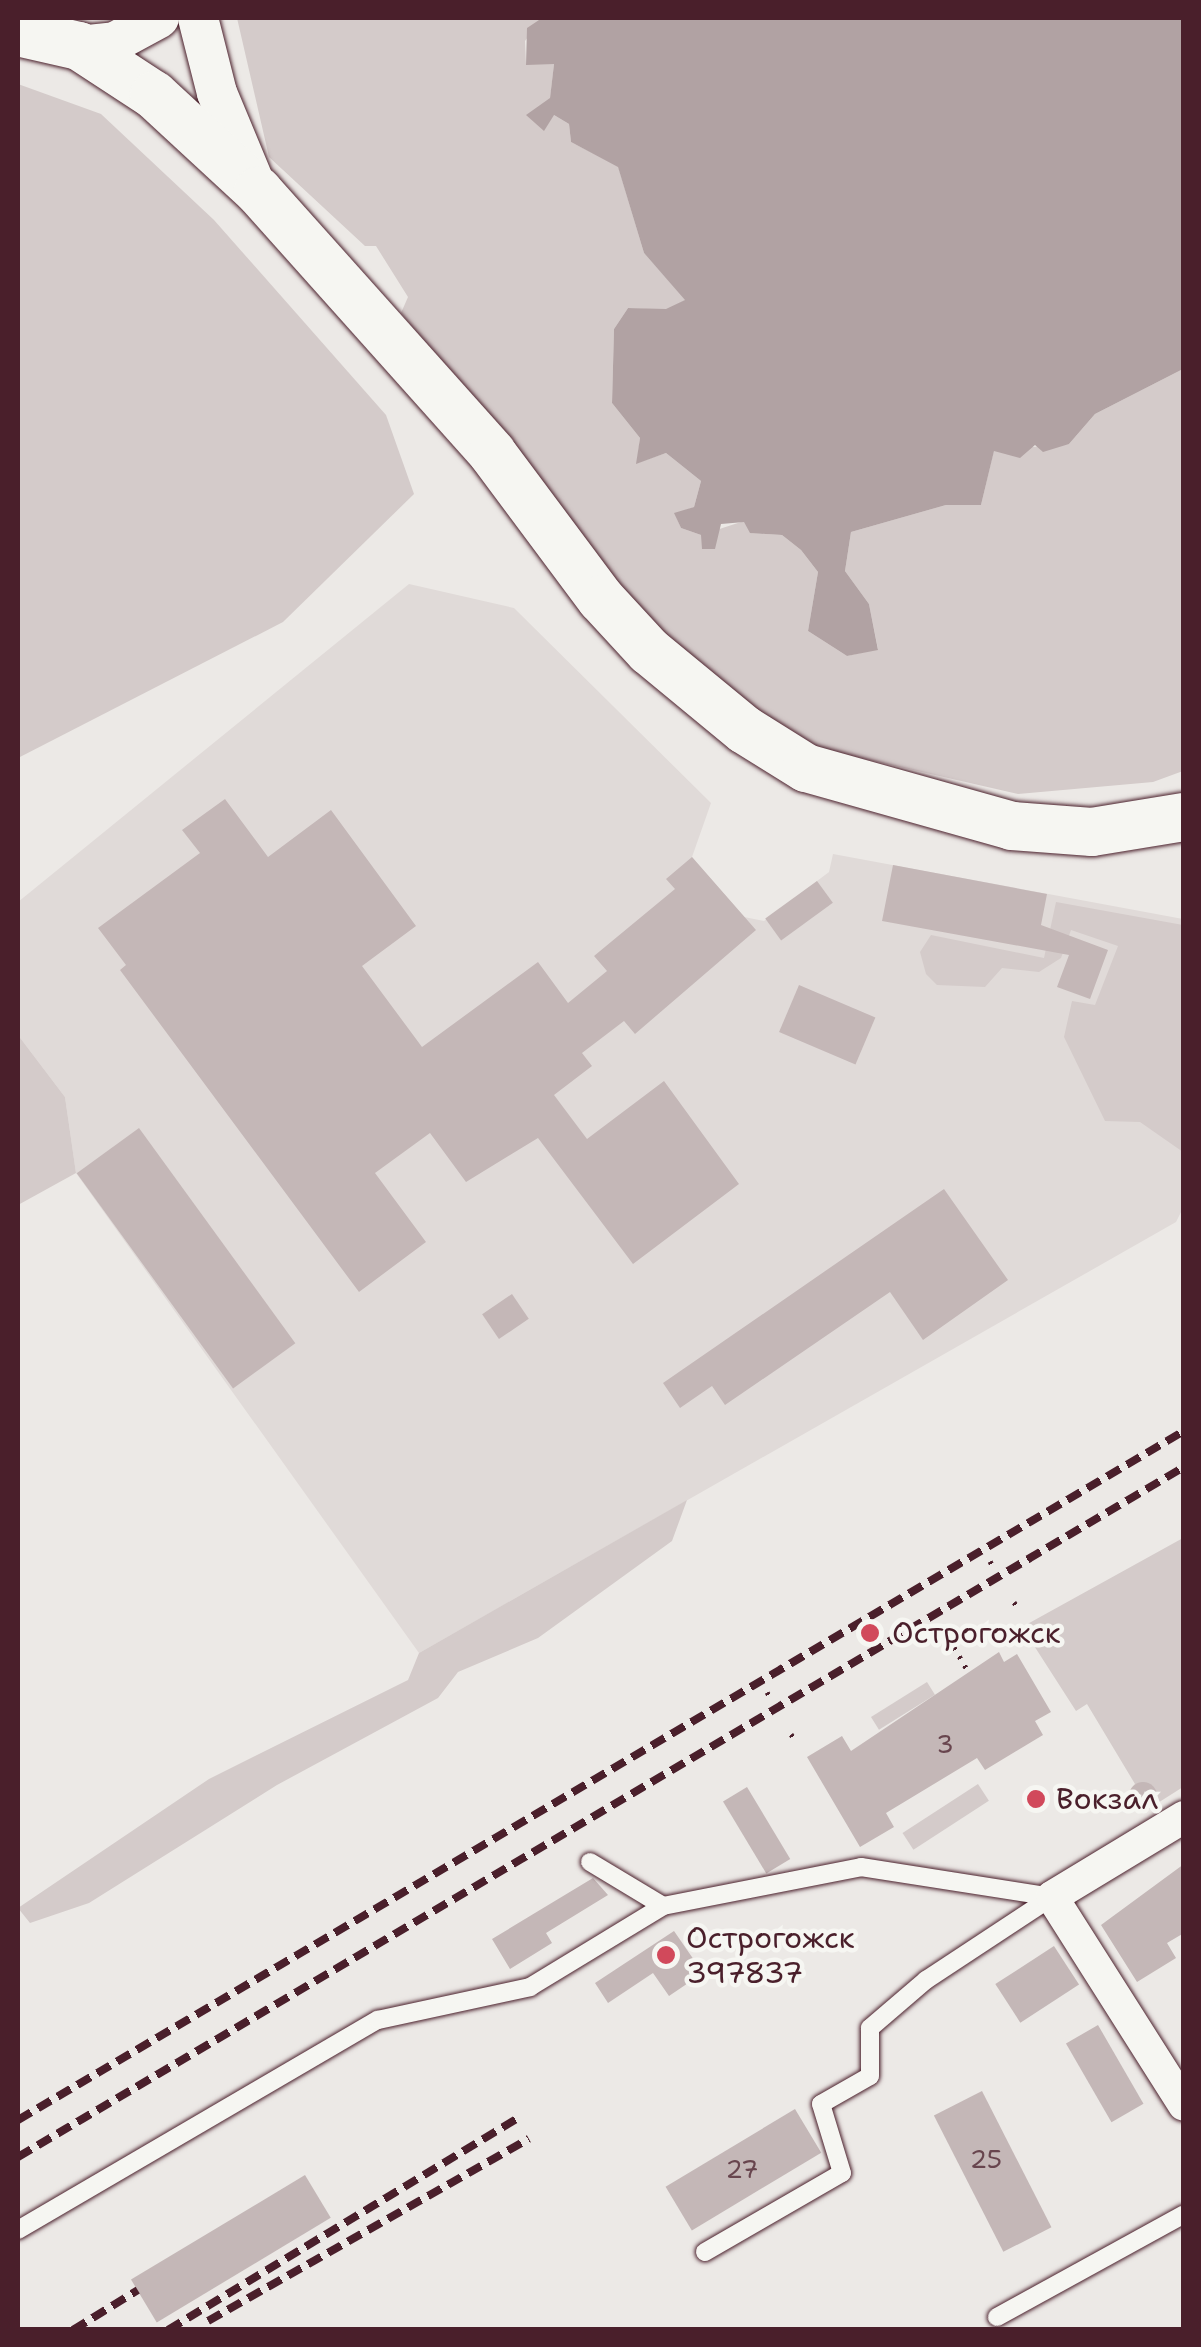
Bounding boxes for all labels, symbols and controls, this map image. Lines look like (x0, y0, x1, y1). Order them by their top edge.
place label: Острогожск (892, 1615, 1061, 1651)
marker: Острогожск (857, 1620, 883, 1646)
house number: 3 (936, 1729, 954, 1759)
place label: Вокзал (1056, 1781, 1158, 1817)
marker: Вокзал (1025, 1788, 1047, 1810)
place label: Острогожск 397837 (686, 1920, 855, 1990)
marker: Острогожск 397837 (655, 1944, 677, 1966)
house number: 25 (970, 2144, 1002, 2174)
house number: 27 (725, 2154, 759, 2184)

